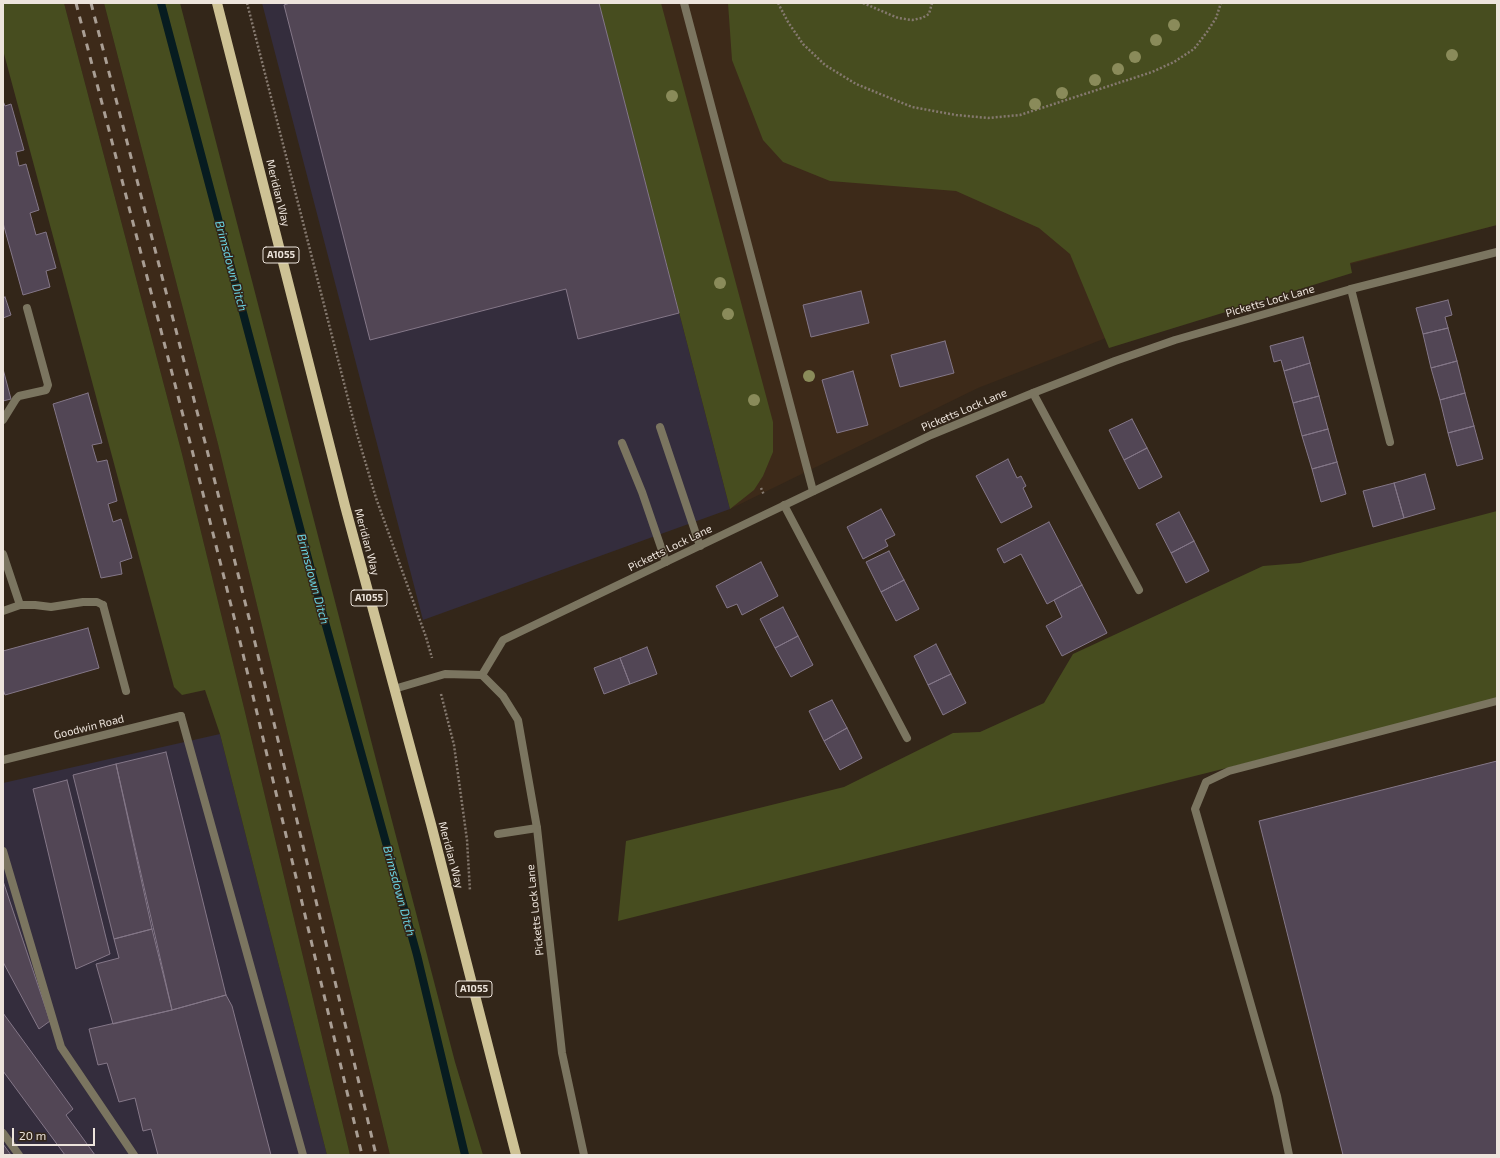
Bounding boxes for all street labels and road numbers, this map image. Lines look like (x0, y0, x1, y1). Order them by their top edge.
street label: Meridian Way (263, 158, 293, 228)
road number: A1055 (263, 247, 299, 263)
street label: Picketts Lock Lane (1224, 282, 1316, 320)
street label: Picketts Lock Lane (919, 386, 1009, 434)
street label: Meridian Way (352, 507, 382, 577)
street label: Picketts Lock Lane (626, 522, 714, 574)
road number: A1055 (351, 590, 387, 606)
street label: Goodwin Road (53, 712, 125, 742)
street label: Meridian Way (436, 820, 466, 890)
street label: Picketts Lock Lane (524, 864, 546, 956)
road number: A1055 (456, 981, 492, 997)

